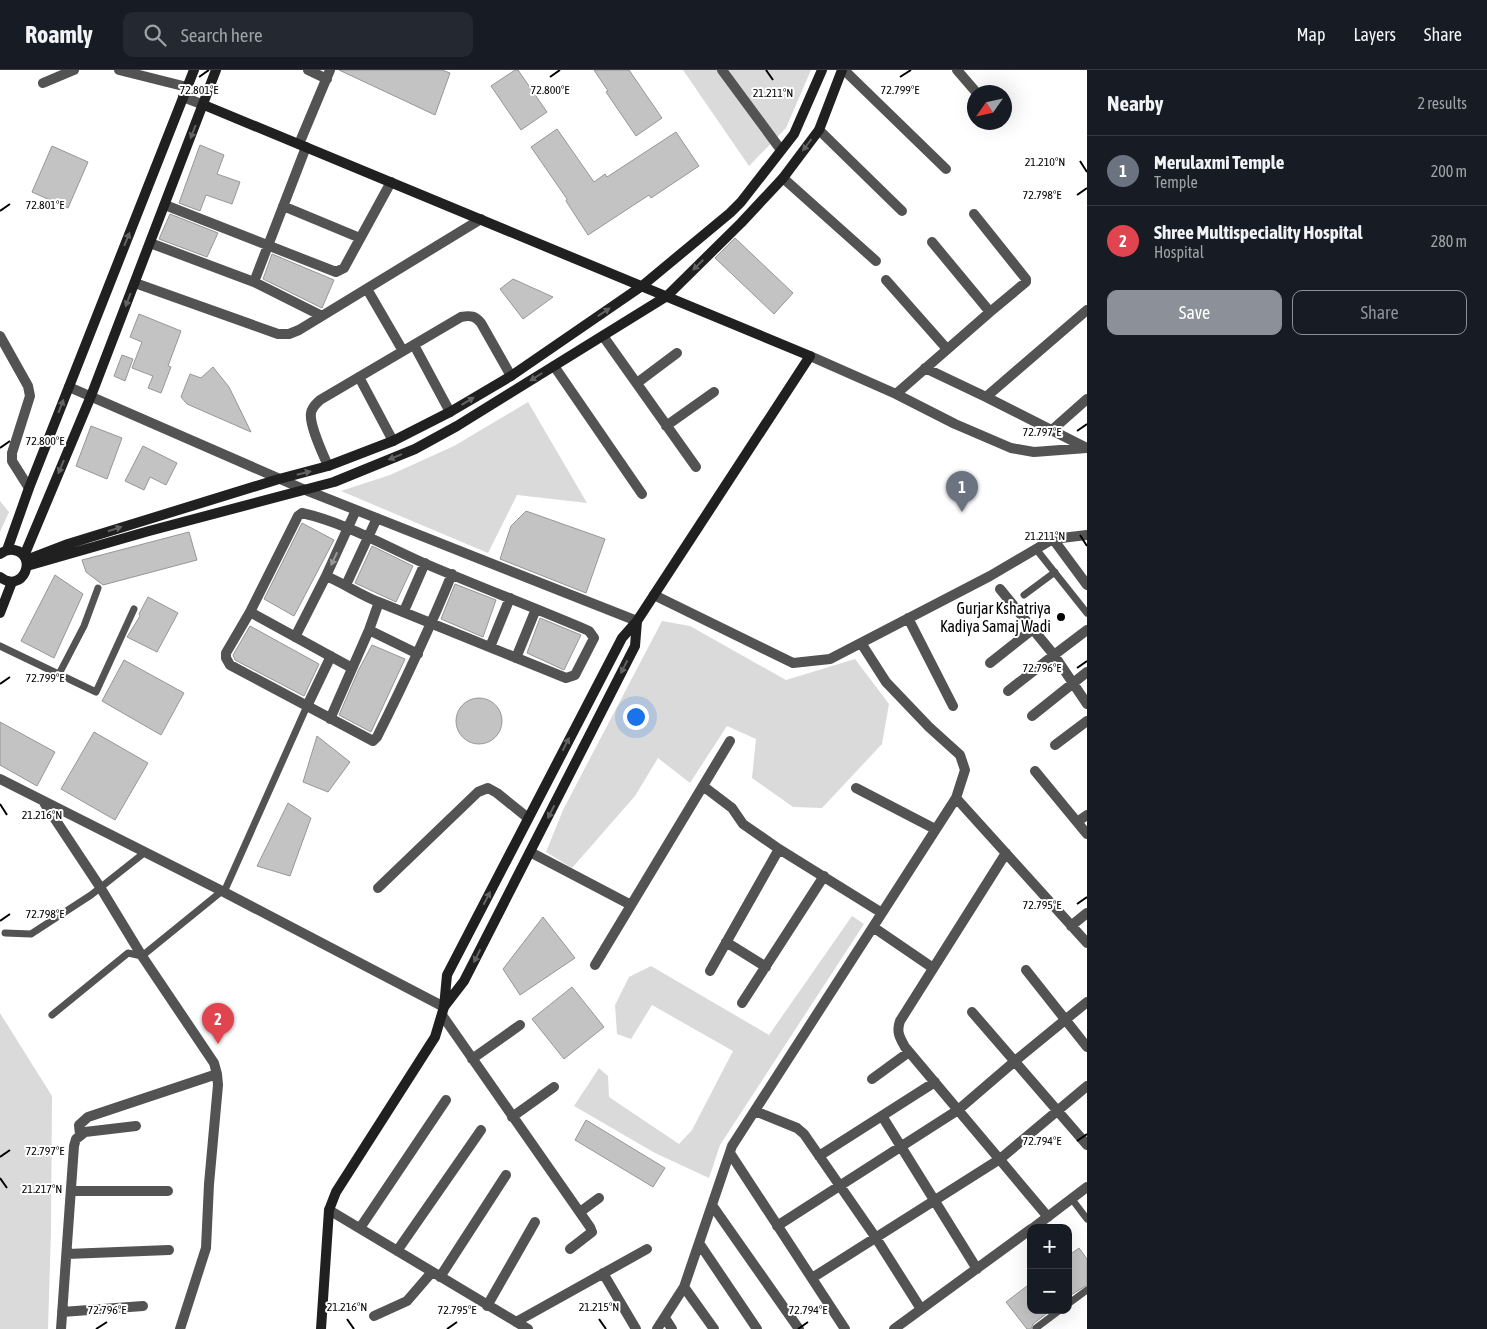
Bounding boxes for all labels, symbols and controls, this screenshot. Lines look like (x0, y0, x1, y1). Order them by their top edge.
search box (123, 12, 473, 57)
text: Roamly (25, 21, 93, 48)
icon: search (141, 21, 169, 49)
text: Search here (181, 24, 263, 46)
text: Map (1296, 24, 1325, 45)
text: Layers (1353, 24, 1396, 45)
text: Share (1424, 24, 1462, 45)
text: 72.801°E (180, 83, 218, 97)
text: 72.800°E (531, 83, 569, 97)
text: 72.799°E (881, 83, 919, 97)
north arrow (967, 85, 1012, 130)
text: 21.211°N (753, 86, 793, 100)
text: Nearby (1107, 91, 1163, 115)
text: 2 results (1417, 94, 1467, 112)
one-way arrow (189, 125, 197, 140)
one-way arrow (802, 138, 812, 152)
text: Merulaxmi Temple (1154, 151, 1284, 173)
text: 21.210°N (1025, 155, 1065, 169)
text: 1 (1119, 162, 1127, 180)
text: 200 m (1431, 162, 1467, 180)
text: Temple (1154, 173, 1198, 191)
text: 72.798°E (1023, 188, 1061, 202)
text: 72.801°E (26, 198, 64, 212)
text: Shree Multispeciality Hospital (1154, 221, 1363, 243)
one-way arrow (123, 231, 131, 246)
text: 2 (1119, 232, 1127, 250)
text: 280 m (1431, 232, 1467, 250)
text: Hospital (1154, 243, 1204, 261)
one-way arrow (692, 259, 704, 271)
button: Save (1107, 290, 1282, 335)
button: Share (1292, 290, 1467, 335)
one-way arrow (124, 293, 132, 308)
one-way arrow (598, 307, 611, 317)
one-way arrow (529, 372, 543, 382)
one-way arrow (461, 397, 476, 405)
one-way arrow (57, 398, 65, 413)
text: 72.797°E (1023, 425, 1061, 439)
text: 72.800°E (26, 434, 64, 448)
one-way arrow (388, 453, 402, 461)
one-way arrow (57, 460, 65, 474)
one-way arrow (296, 468, 311, 476)
pin: 1 (946, 471, 978, 512)
one-way arrow (107, 525, 122, 533)
text: 21.211°N (1025, 529, 1065, 543)
one-way arrow (330, 552, 338, 566)
place label: Gurjar Kshatriya Kadiya Samaj Wadi (940, 599, 1051, 636)
marker: Gurjar Kshatriya Kadiya Samaj Wadi (1055, 611, 1067, 623)
one-way arrow (620, 660, 628, 674)
text: 72.796°E (1023, 661, 1061, 675)
text: 72.799°E (26, 671, 64, 685)
your location (623, 704, 649, 730)
one-way arrow (562, 737, 570, 751)
one-way arrow (547, 804, 555, 819)
text: 21.216°N (22, 808, 62, 822)
one-way arrow (483, 890, 491, 905)
text: 72.795°E (1023, 898, 1061, 912)
text: 72.798°E (26, 907, 64, 921)
one-way arrow (473, 949, 481, 964)
pin: 2 (202, 1003, 234, 1044)
text: 72.794°E (1023, 1134, 1061, 1148)
text: 72.797°E (26, 1144, 64, 1158)
text: 21.217°N (22, 1182, 62, 1196)
map controls (1027, 1224, 1072, 1314)
button: + (1027, 1224, 1072, 1269)
button: − (1027, 1269, 1072, 1314)
text: 21.216°N (327, 1300, 367, 1314)
text: 21.215°N (579, 1300, 619, 1314)
text: 72.796°E (88, 1303, 126, 1317)
text: 72.795°E (438, 1303, 476, 1317)
text: 72.794°E (789, 1303, 827, 1317)

